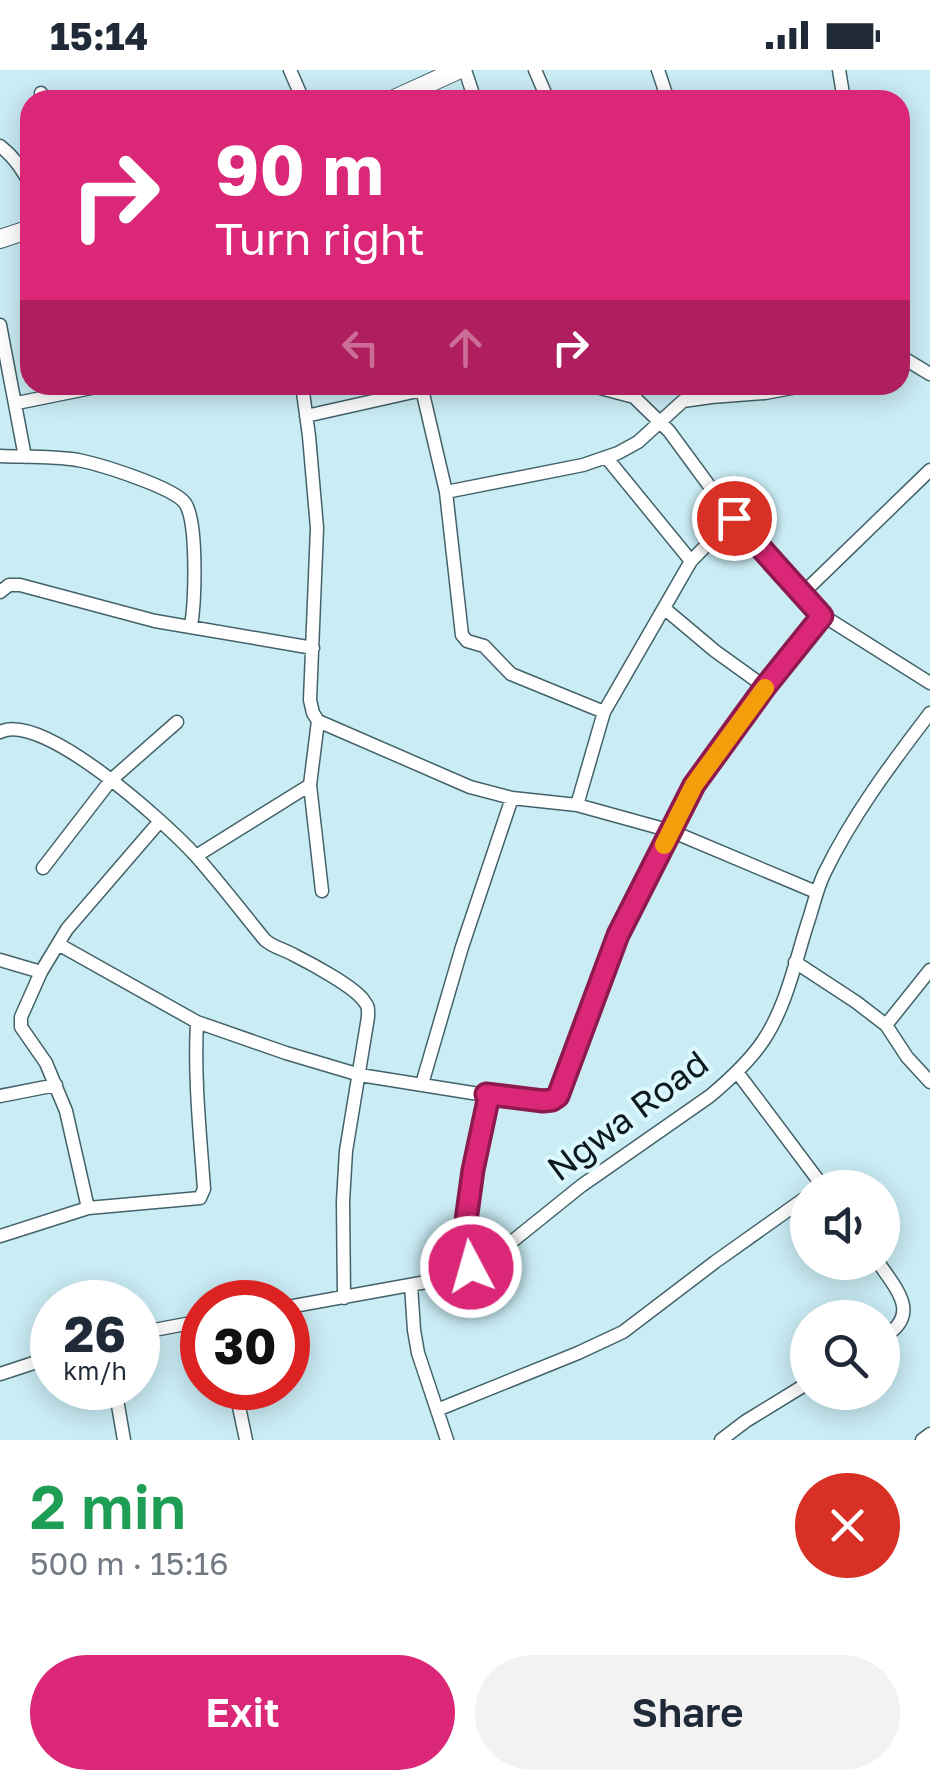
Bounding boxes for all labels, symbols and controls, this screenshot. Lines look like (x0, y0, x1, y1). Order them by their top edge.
text: 15:14 (50, 13, 148, 58)
text: 90 m (215, 126, 384, 210)
icon: right (50, 130, 180, 260)
text: Turn right (215, 211, 425, 265)
icon: left (333, 320, 388, 375)
icon: ahead (438, 320, 493, 375)
icon: right (543, 320, 598, 375)
pin (692, 476, 777, 561)
icon: arrive (707, 491, 762, 546)
street label: Ngwa Road (539, 1041, 716, 1189)
map controls (790, 1170, 900, 1410)
button: sound (790, 1170, 900, 1280)
position arrow (419, 1215, 523, 1319)
speed limit sign: 30 (180, 1280, 310, 1410)
button: search (790, 1300, 900, 1410)
text: 26 (64, 1303, 126, 1363)
text: km/h (63, 1355, 127, 1386)
text: 2 min (30, 1470, 186, 1542)
button: close (795, 1473, 900, 1578)
text: 500 m · 15:16 (30, 1544, 229, 1582)
button: Exit (30, 1655, 455, 1770)
button: Share (475, 1655, 900, 1770)

